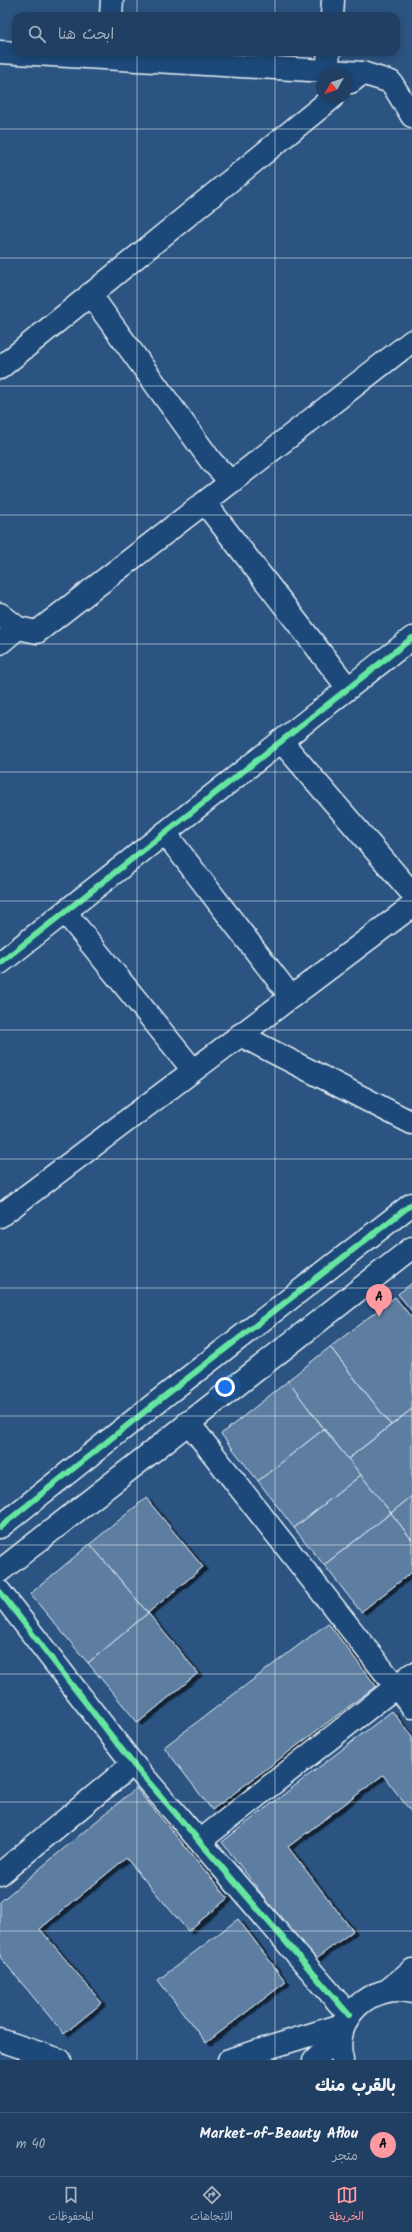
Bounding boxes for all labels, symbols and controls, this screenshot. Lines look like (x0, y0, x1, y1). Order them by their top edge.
search box (12, 12, 400, 56)
icon: search (26, 23, 48, 45)
text: ابحث هنا (58, 23, 114, 47)
north arrow (316, 68, 352, 104)
pin: A (366, 1284, 392, 1317)
your location (215, 1377, 235, 1397)
text: بالقرب منك (315, 2073, 396, 2100)
text: Market-of-Beauty Aflou (200, 2122, 358, 2146)
text: 40 m (16, 2134, 45, 2155)
text: A (379, 2134, 387, 2155)
text: متجر (333, 2146, 358, 2167)
tab: المحفوظات (48, 2184, 94, 2226)
tab: الاتجاهات (190, 2184, 233, 2226)
tab: الخريطة (329, 2184, 364, 2226)

